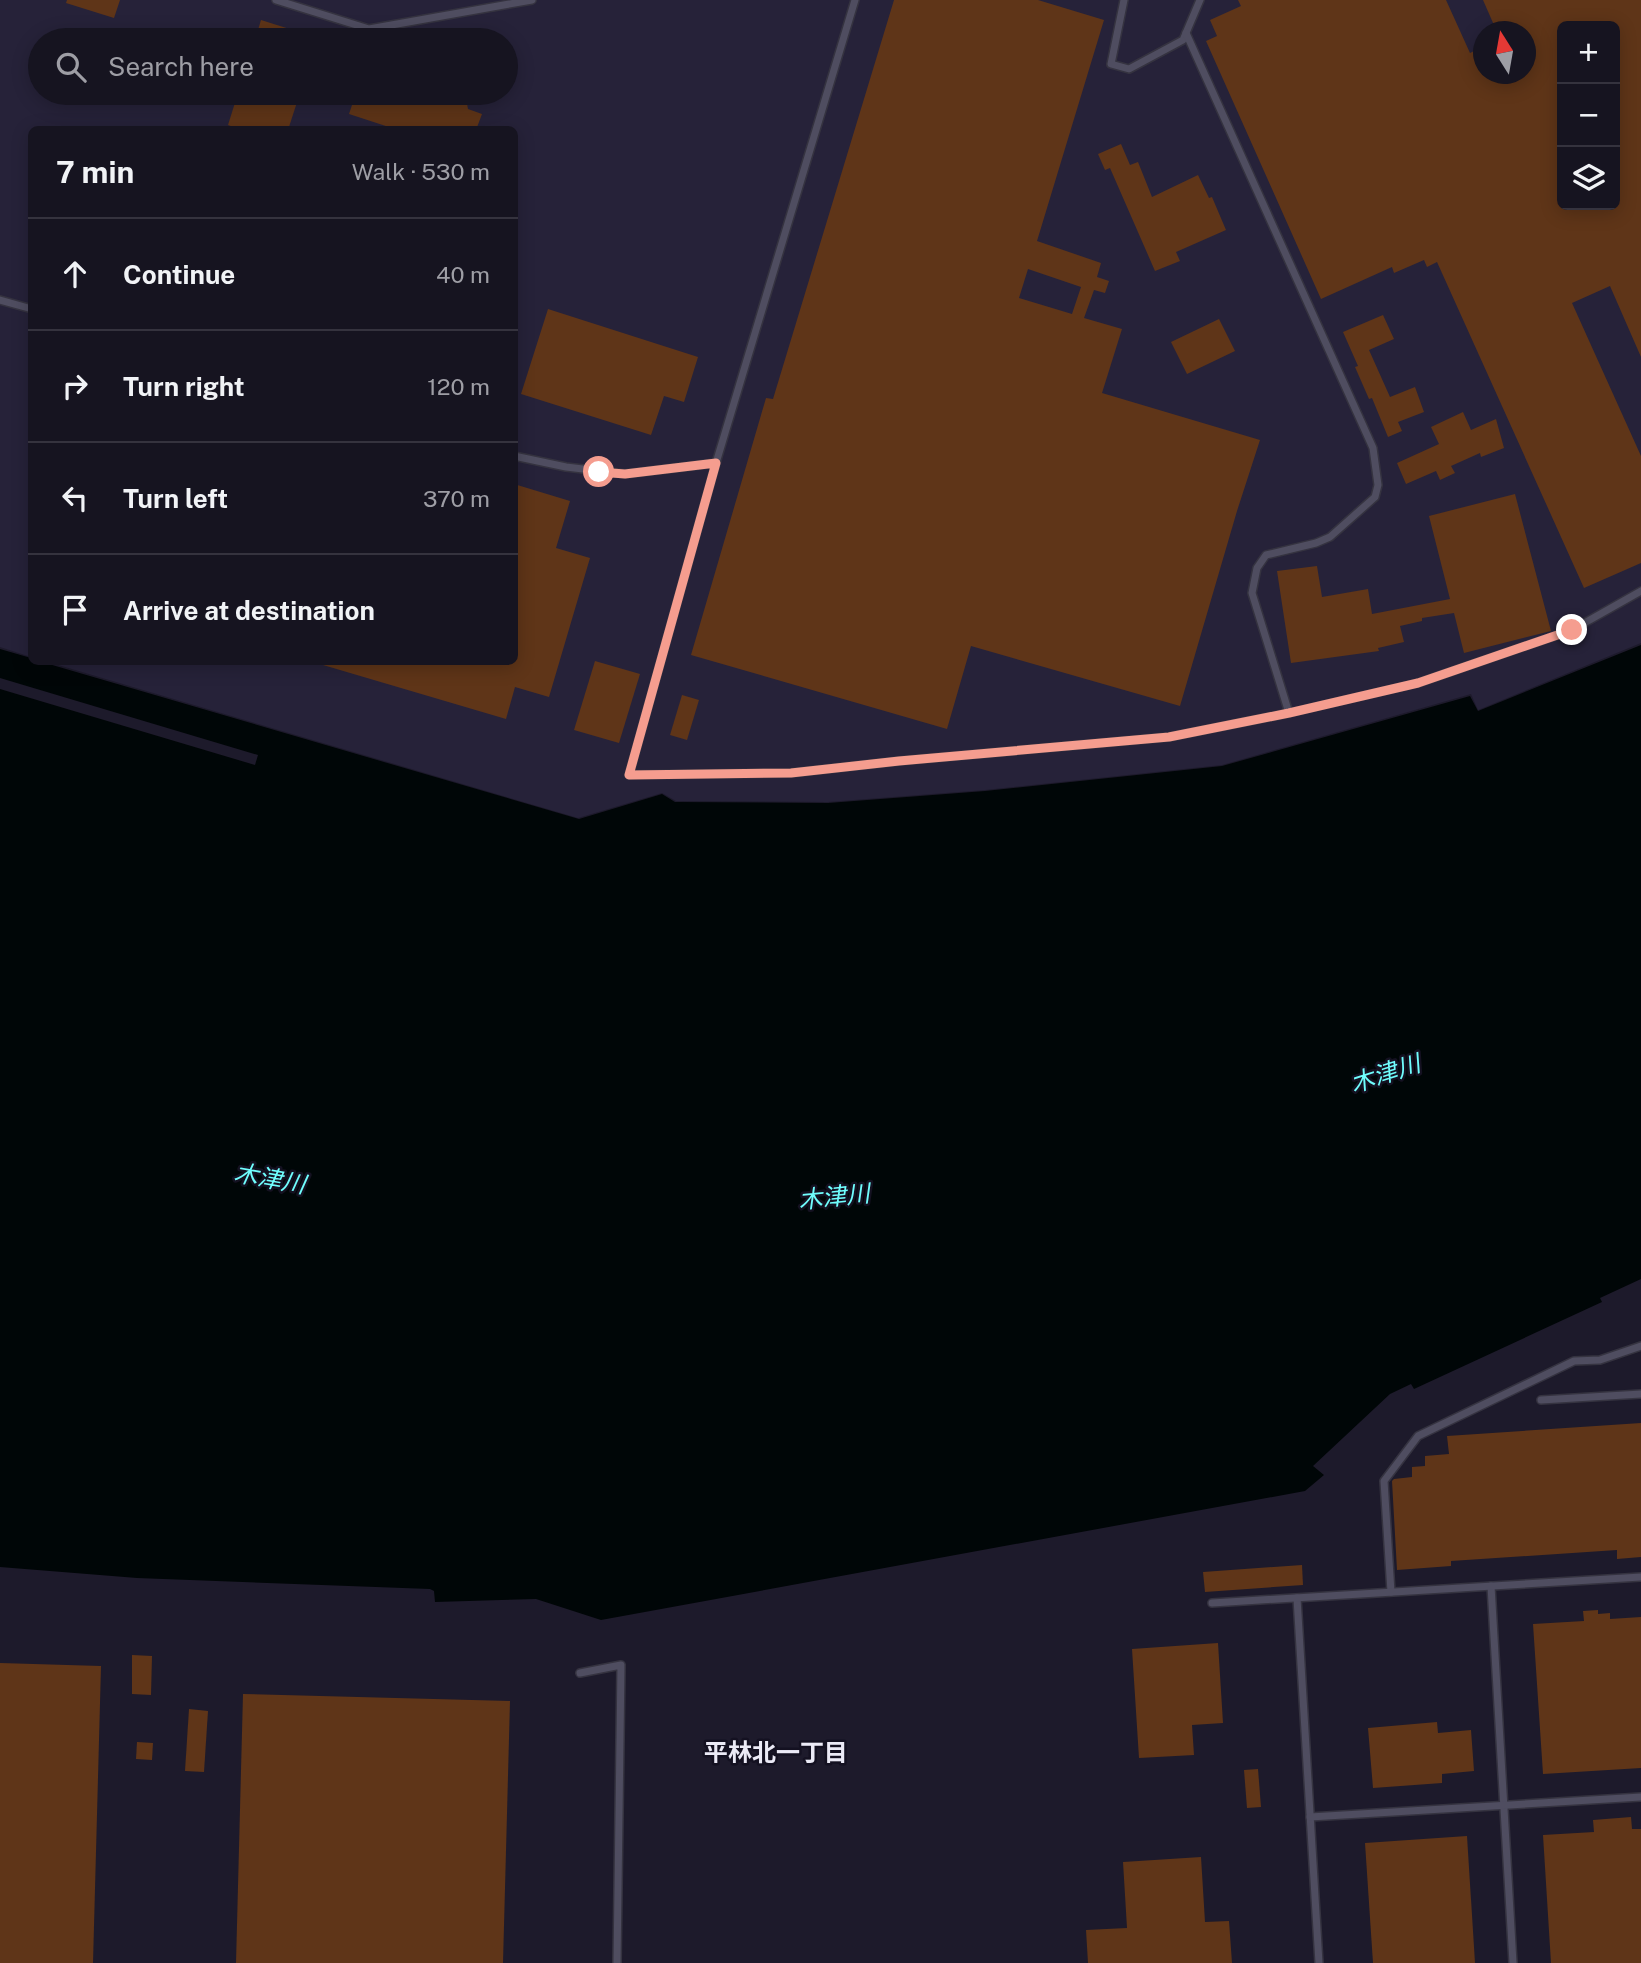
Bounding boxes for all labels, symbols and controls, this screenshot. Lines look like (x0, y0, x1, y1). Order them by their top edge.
north arrow (1473, 21, 1536, 84)
map controls (1557, 21, 1620, 210)
button: + (1557, 21, 1620, 84)
search box (28, 28, 518, 105)
icon: search (52, 48, 90, 86)
text: Search here (108, 51, 254, 82)
button: − (1557, 84, 1620, 147)
button: layers (1557, 147, 1620, 210)
text: 7 min (56, 154, 134, 190)
text: Walk · 530 m (352, 158, 490, 185)
icon: ahead (56, 255, 94, 293)
text: Continue (123, 259, 235, 290)
text: 40 m (436, 261, 490, 288)
icon: right (56, 367, 94, 405)
text: Turn right (123, 371, 245, 402)
text: 120 m (427, 373, 490, 400)
route start (583, 456, 614, 487)
icon: left (56, 479, 94, 517)
text: Turn left (123, 483, 228, 514)
text: 370 m (423, 485, 490, 512)
icon: arrive (56, 591, 94, 629)
text: Arrive at destination (123, 595, 375, 626)
route end (1556, 614, 1587, 645)
water label: 木津川 (1346, 1048, 1426, 1097)
water label: 木津川 (232, 1158, 311, 1199)
water label: 木津川 (797, 1178, 874, 1214)
district label: 平林北一丁目 (704, 1738, 848, 1766)

